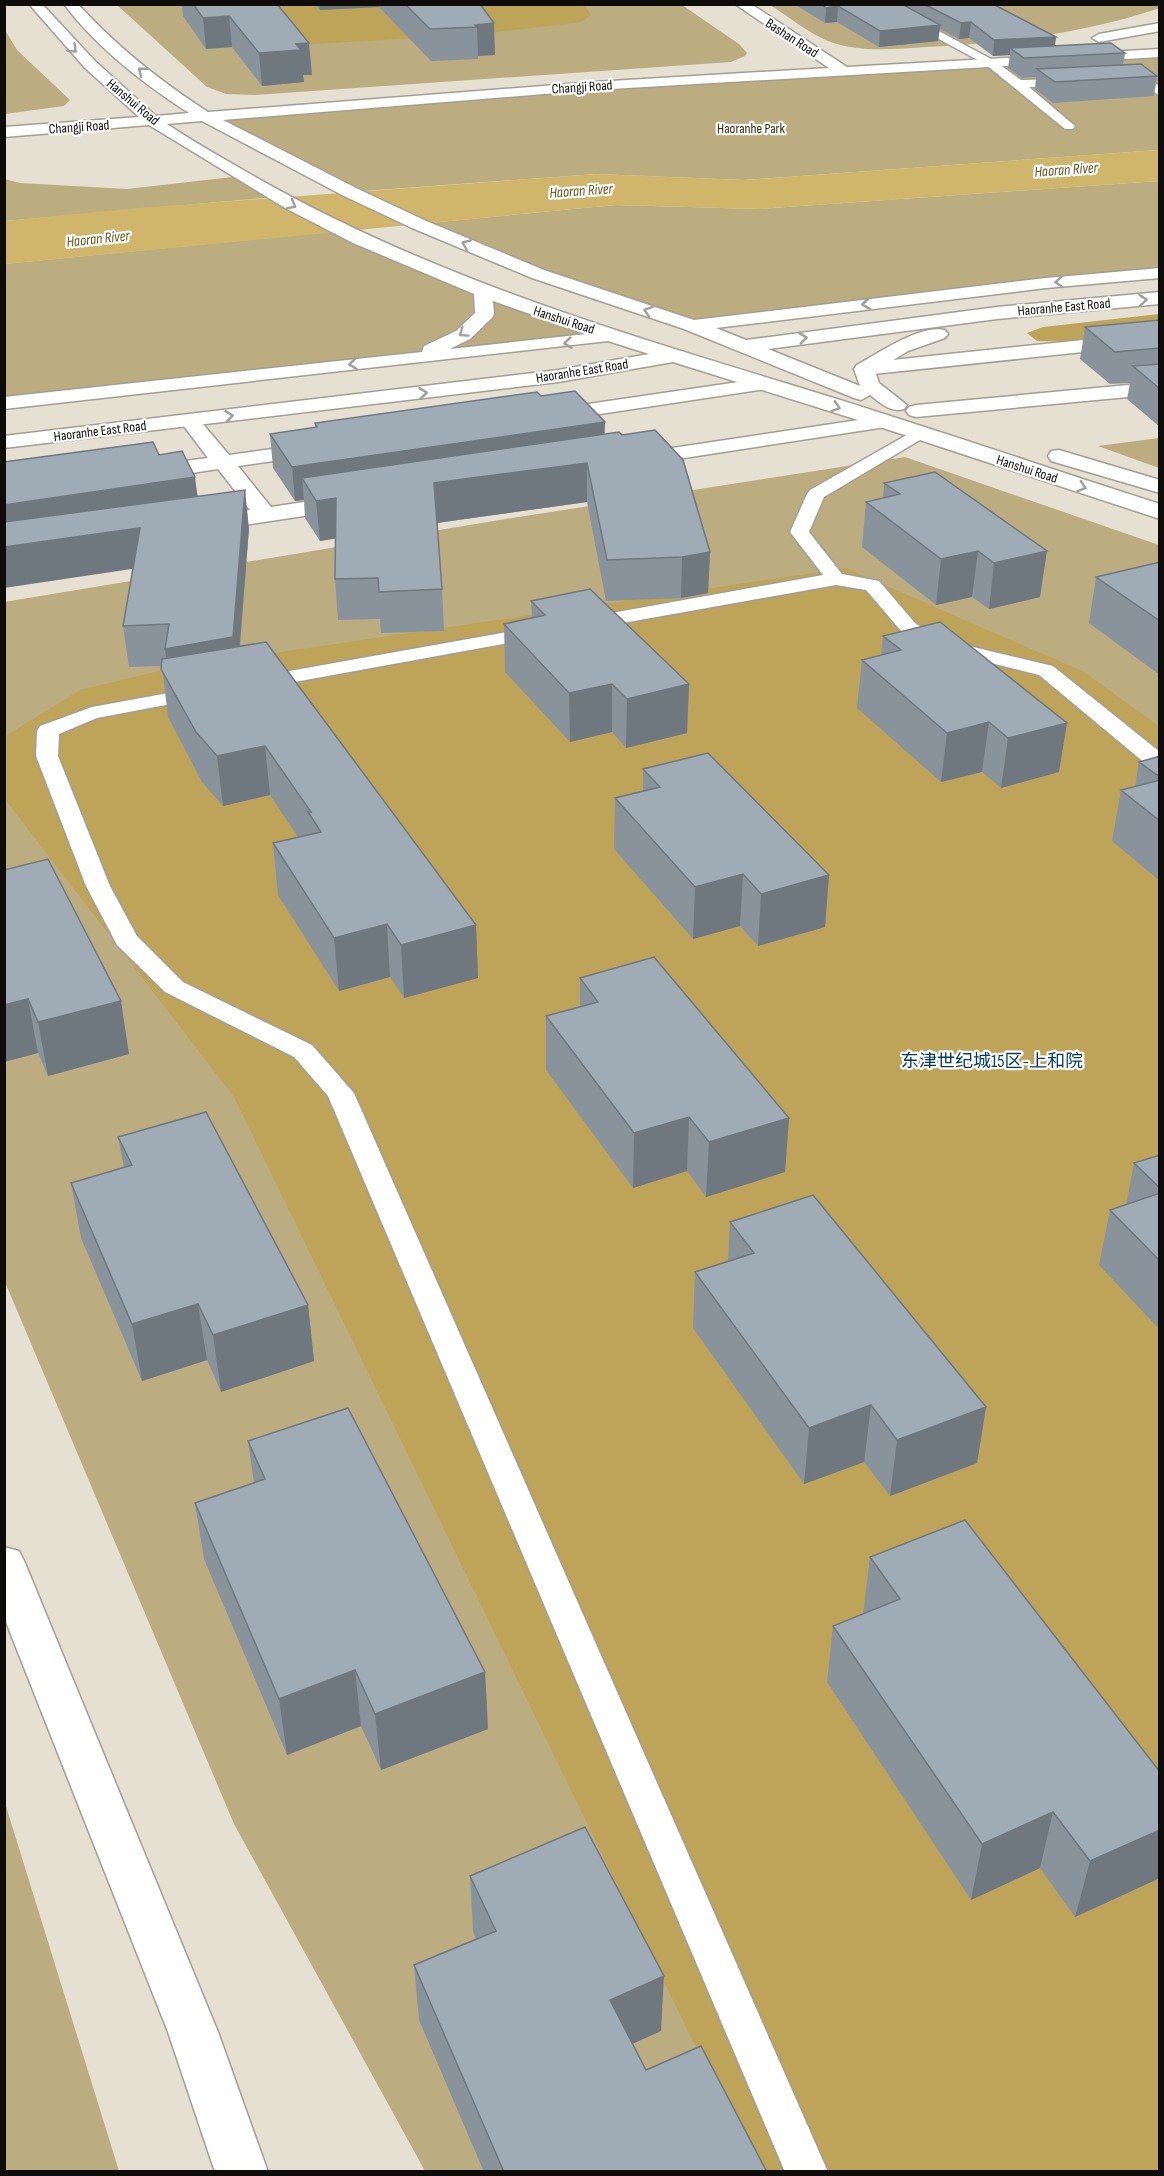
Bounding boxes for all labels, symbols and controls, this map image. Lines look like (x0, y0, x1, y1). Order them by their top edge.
street label: Bashan Road (762, 15, 822, 61)
one-way arrow (65, 41, 76, 52)
one-way arrow (138, 68, 149, 79)
street label: Hanshui Road (103, 75, 163, 129)
street label: Changji Road (551, 76, 613, 98)
street label: Changji Road (48, 116, 110, 138)
park label: Haoranhe Park (717, 120, 786, 137)
water label: Haoran River (1034, 158, 1099, 182)
water label: Haoran River (549, 179, 614, 203)
one-way arrow (285, 198, 296, 209)
water label: Haoran River (65, 226, 131, 252)
one-way arrow (462, 239, 473, 251)
one-way arrow (1055, 275, 1064, 288)
street label: Haoranhe East Road (1017, 294, 1111, 320)
one-way arrow (1138, 294, 1147, 307)
one-way arrow (861, 297, 870, 310)
street label: Hanshui Road (531, 302, 597, 338)
one-way arrow (643, 305, 654, 318)
one-way arrow (458, 326, 469, 337)
one-way arrow (799, 333, 808, 345)
one-way arrow (564, 336, 573, 348)
street label: Haoranhe East Road (535, 355, 629, 387)
one-way arrow (349, 357, 358, 370)
one-way arrow (419, 387, 428, 399)
one-way arrow (830, 399, 841, 412)
one-way arrow (225, 410, 234, 423)
street label: Haoranhe East Road (53, 417, 147, 445)
street label: Hanshui Road (994, 451, 1060, 487)
one-way arrow (1076, 479, 1087, 492)
district label: 东津世纪城15区-上和院 (901, 1051, 1083, 1072)

